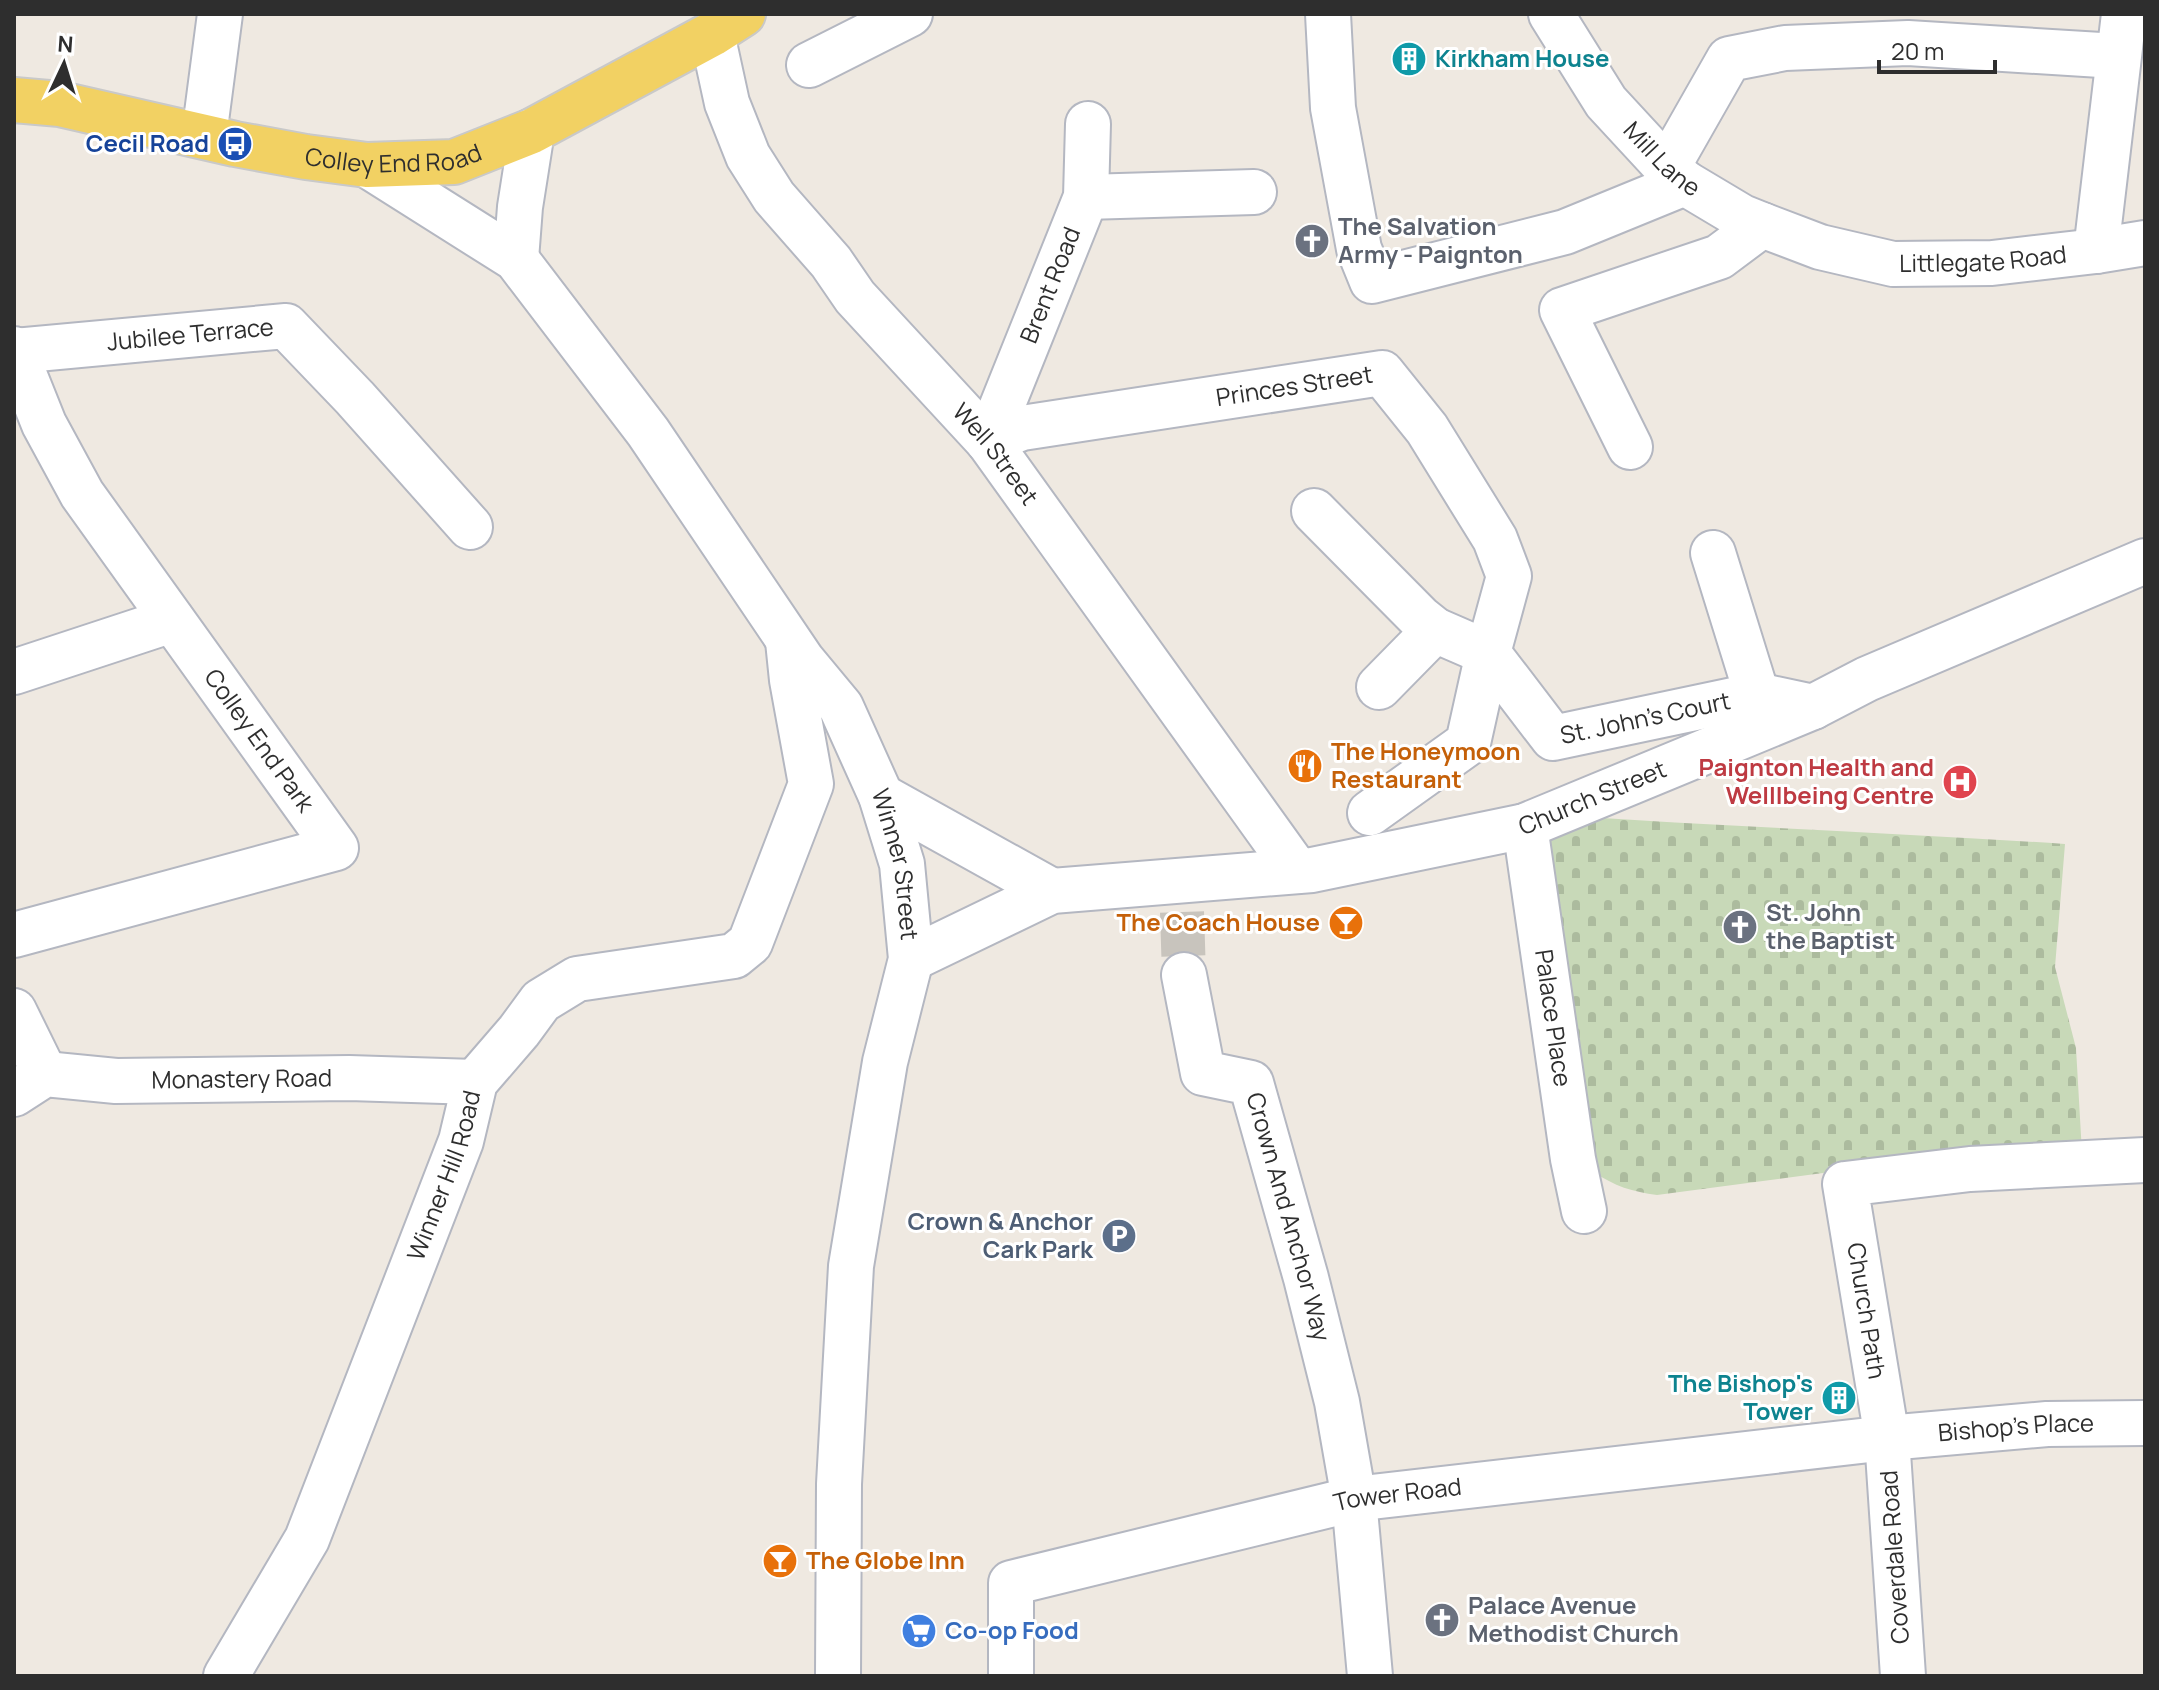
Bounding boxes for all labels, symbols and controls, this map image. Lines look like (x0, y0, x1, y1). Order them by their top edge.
north arrow (24, 24, 104, 104)
scale bar (1879, 24, 1995, 74)
text: N (56, 29, 74, 60)
text: 20 m (1891, 34, 1944, 67)
building icon: Kirkham House (1390, 40, 1428, 78)
place label: Kirkham House (1435, 41, 1610, 74)
street label: Mill Lane (1617, 114, 1707, 203)
bus stop icon: Cecil Road (216, 125, 254, 163)
place label: Cecil Road (86, 126, 209, 159)
street label: Colley End Road (303, 135, 486, 180)
place label: The Salvation Army - Paignton (1338, 209, 1523, 270)
street label: Brent Road (1011, 222, 1087, 348)
church icon: The Salvation Army - Paignton (1293, 222, 1331, 260)
street label: Littlegate Road (1899, 237, 2068, 279)
street label: Jubilee Terrace (105, 309, 275, 357)
street label: Princes Street (1214, 357, 1375, 413)
street label: Well Street (946, 395, 1047, 511)
street label: Colley End Park (198, 662, 323, 819)
street label: St. John's Court (1557, 683, 1733, 751)
place label: The Honeymoon Restaurant (1331, 734, 1520, 795)
restaurant icon: The Honeymoon Restaurant (1286, 747, 1324, 785)
place label: Paignton Health and Welllbeing Centre (1699, 750, 1934, 811)
street label: Church Street (1513, 751, 1671, 842)
hospital icon: Paignton Health and Welllbeing Centre (1941, 763, 1979, 801)
street label: Winner Street (865, 784, 927, 941)
place label: St. John the Baptist (1766, 895, 1895, 956)
bar icon: The Coach House (1327, 904, 1365, 942)
place label: The Coach House (1117, 905, 1320, 938)
church icon: St. John the Baptist (1721, 908, 1759, 946)
street label: Palace Place (1528, 947, 1580, 1089)
street label: Monastery Road (151, 1060, 332, 1096)
street label: Winner Hill Road (398, 1087, 487, 1265)
street label: Crown And Anchor Way (1240, 1089, 1339, 1345)
place label: Crown & Anchor Cark Park (908, 1204, 1094, 1265)
parking icon: Crown & Anchor Cark Park (1100, 1217, 1138, 1255)
street label: Church Path (1840, 1240, 1895, 1381)
place label: The Bishop's Tower (1668, 1366, 1813, 1427)
building icon: The Bishop's Tower (1820, 1379, 1858, 1417)
street label: Bishop's Place (1936, 1406, 2094, 1448)
street label: Tower Road (1330, 1469, 1463, 1518)
street label: Coverdale Road (1871, 1469, 1916, 1645)
bar icon: The Globe Inn (761, 1542, 799, 1580)
place label: The Globe Inn (806, 1543, 965, 1576)
place label: Palace Avenue Methodist Church (1468, 1588, 1679, 1649)
church icon: Palace Avenue Methodist Church (1423, 1601, 1461, 1639)
supermarket icon: Co-op Food (900, 1612, 938, 1650)
place label: Co-op Food (945, 1613, 1079, 1646)

